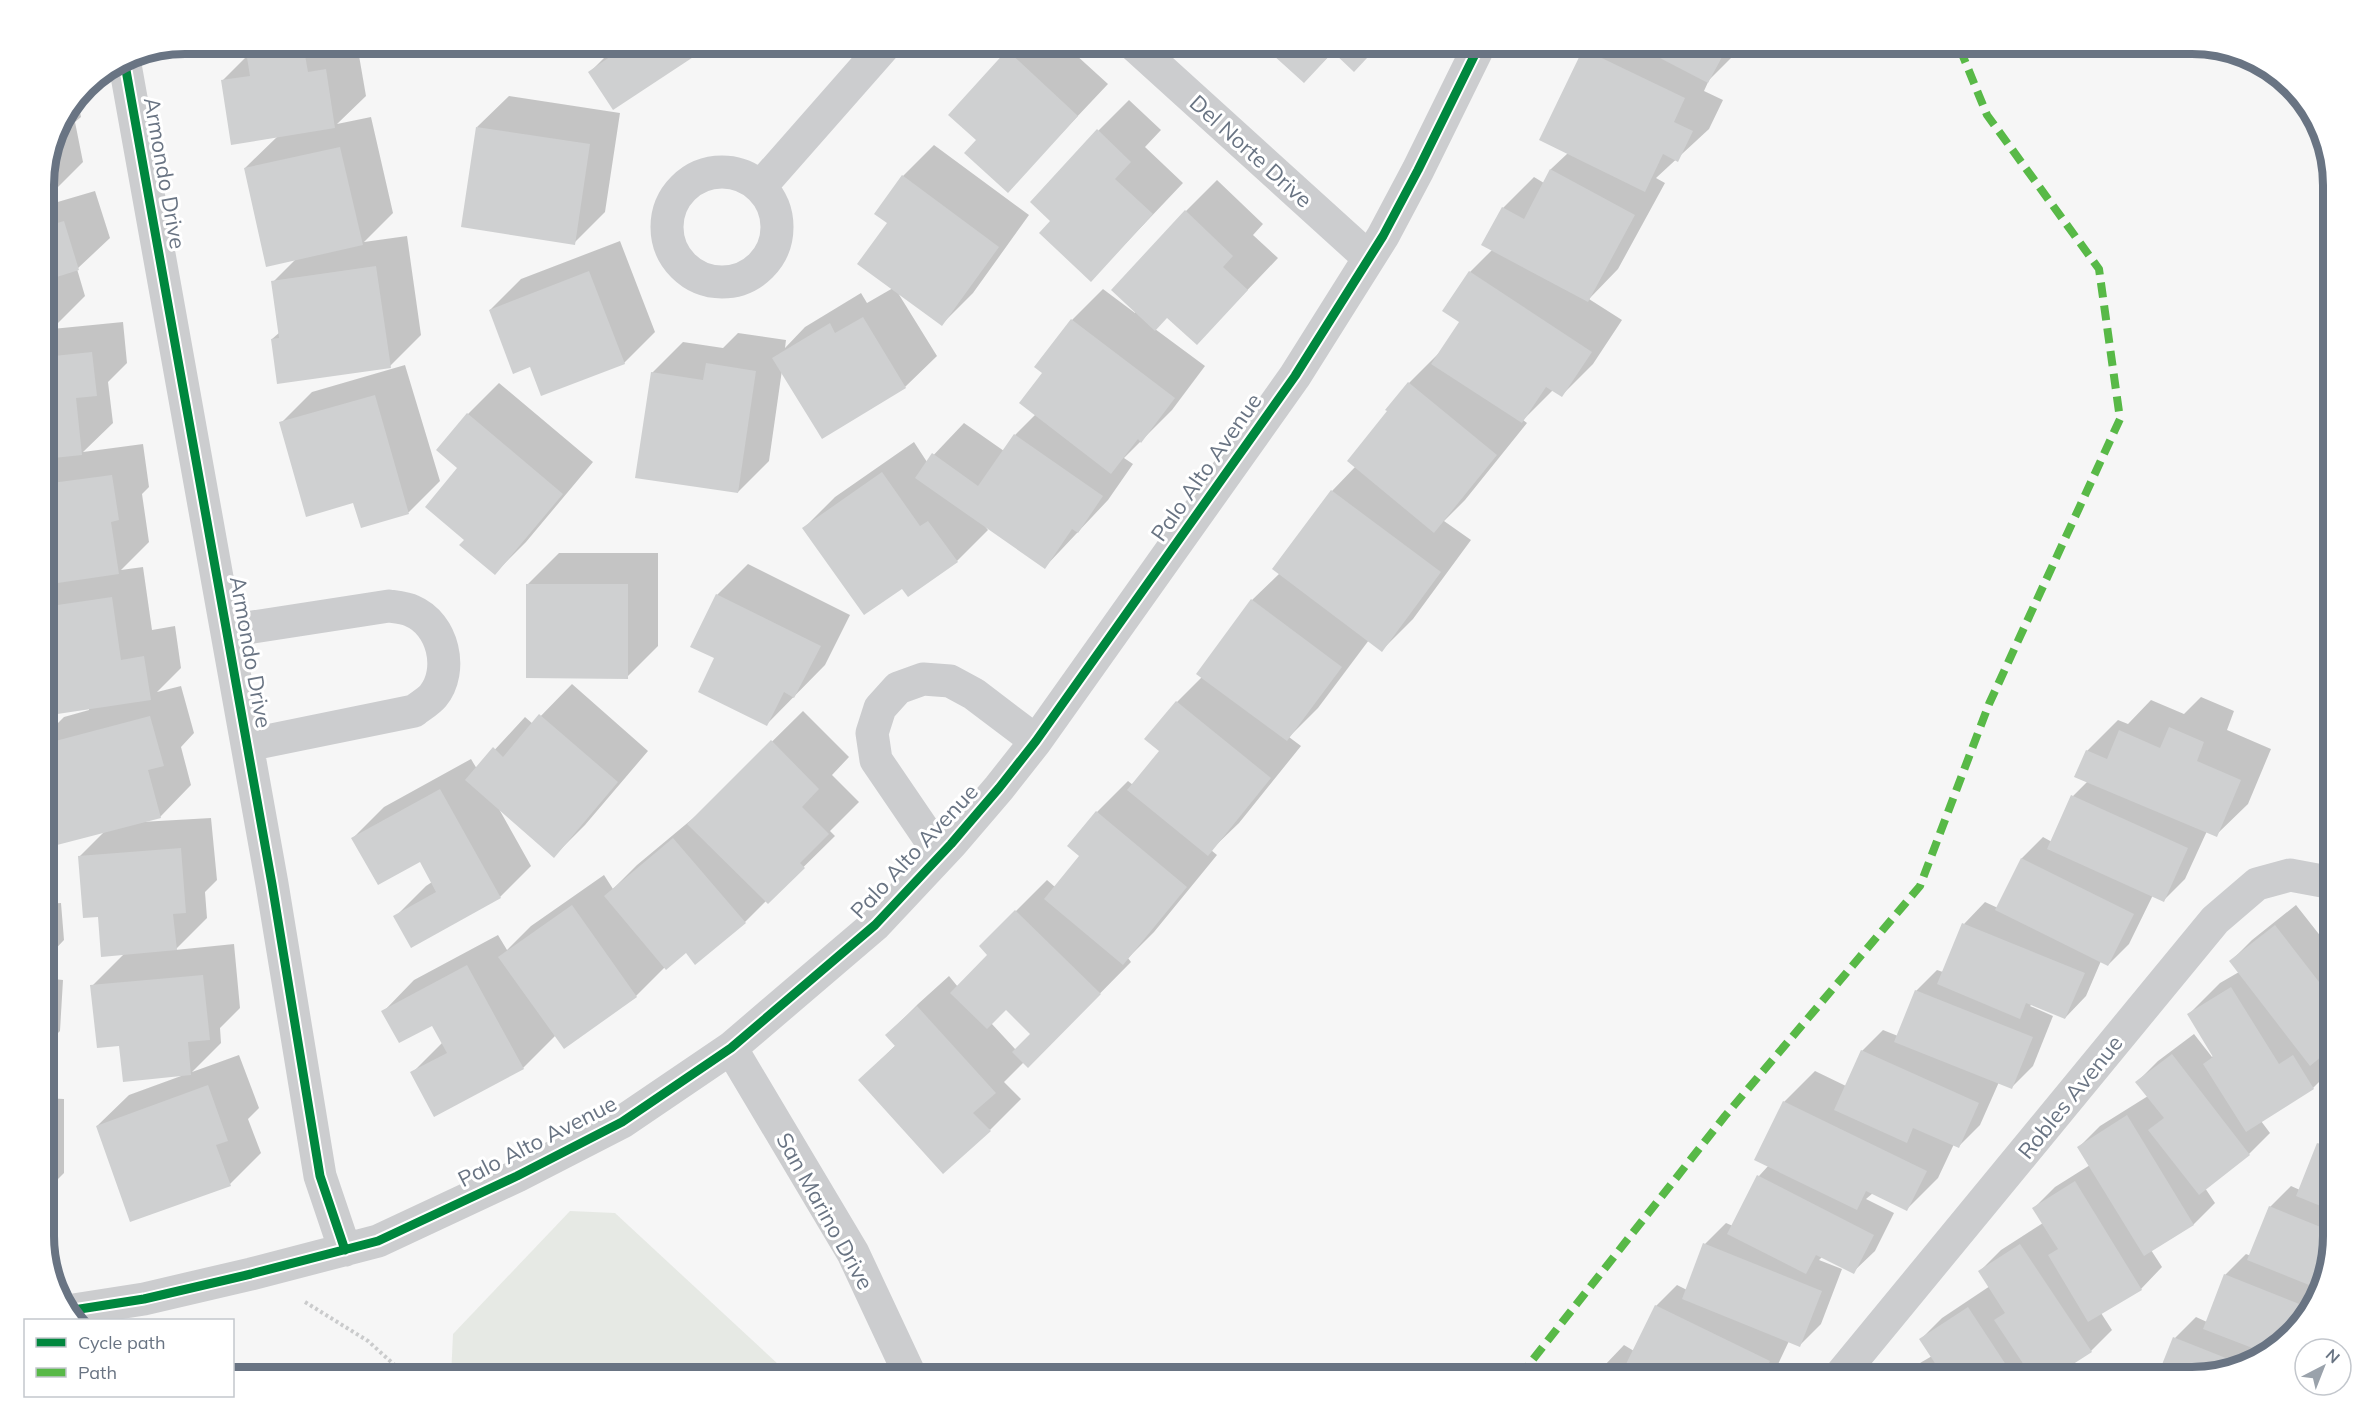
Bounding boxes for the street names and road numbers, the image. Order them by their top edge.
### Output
street label: Del Norte Drive [1184,89,1318,213]
street label: Armondo Drive [138,95,192,251]
street label: Palo Alto Avenue [1144,388,1268,546]
street label: Armondo Drive [224,574,278,730]
street label: Palo Alto Avenue [844,778,984,924]
street label: Robles Avenue [2012,1029,2128,1165]
street label: Palo Alto Avenue [453,1089,621,1193]
street label: San Marino Drive [770,1128,880,1294]

